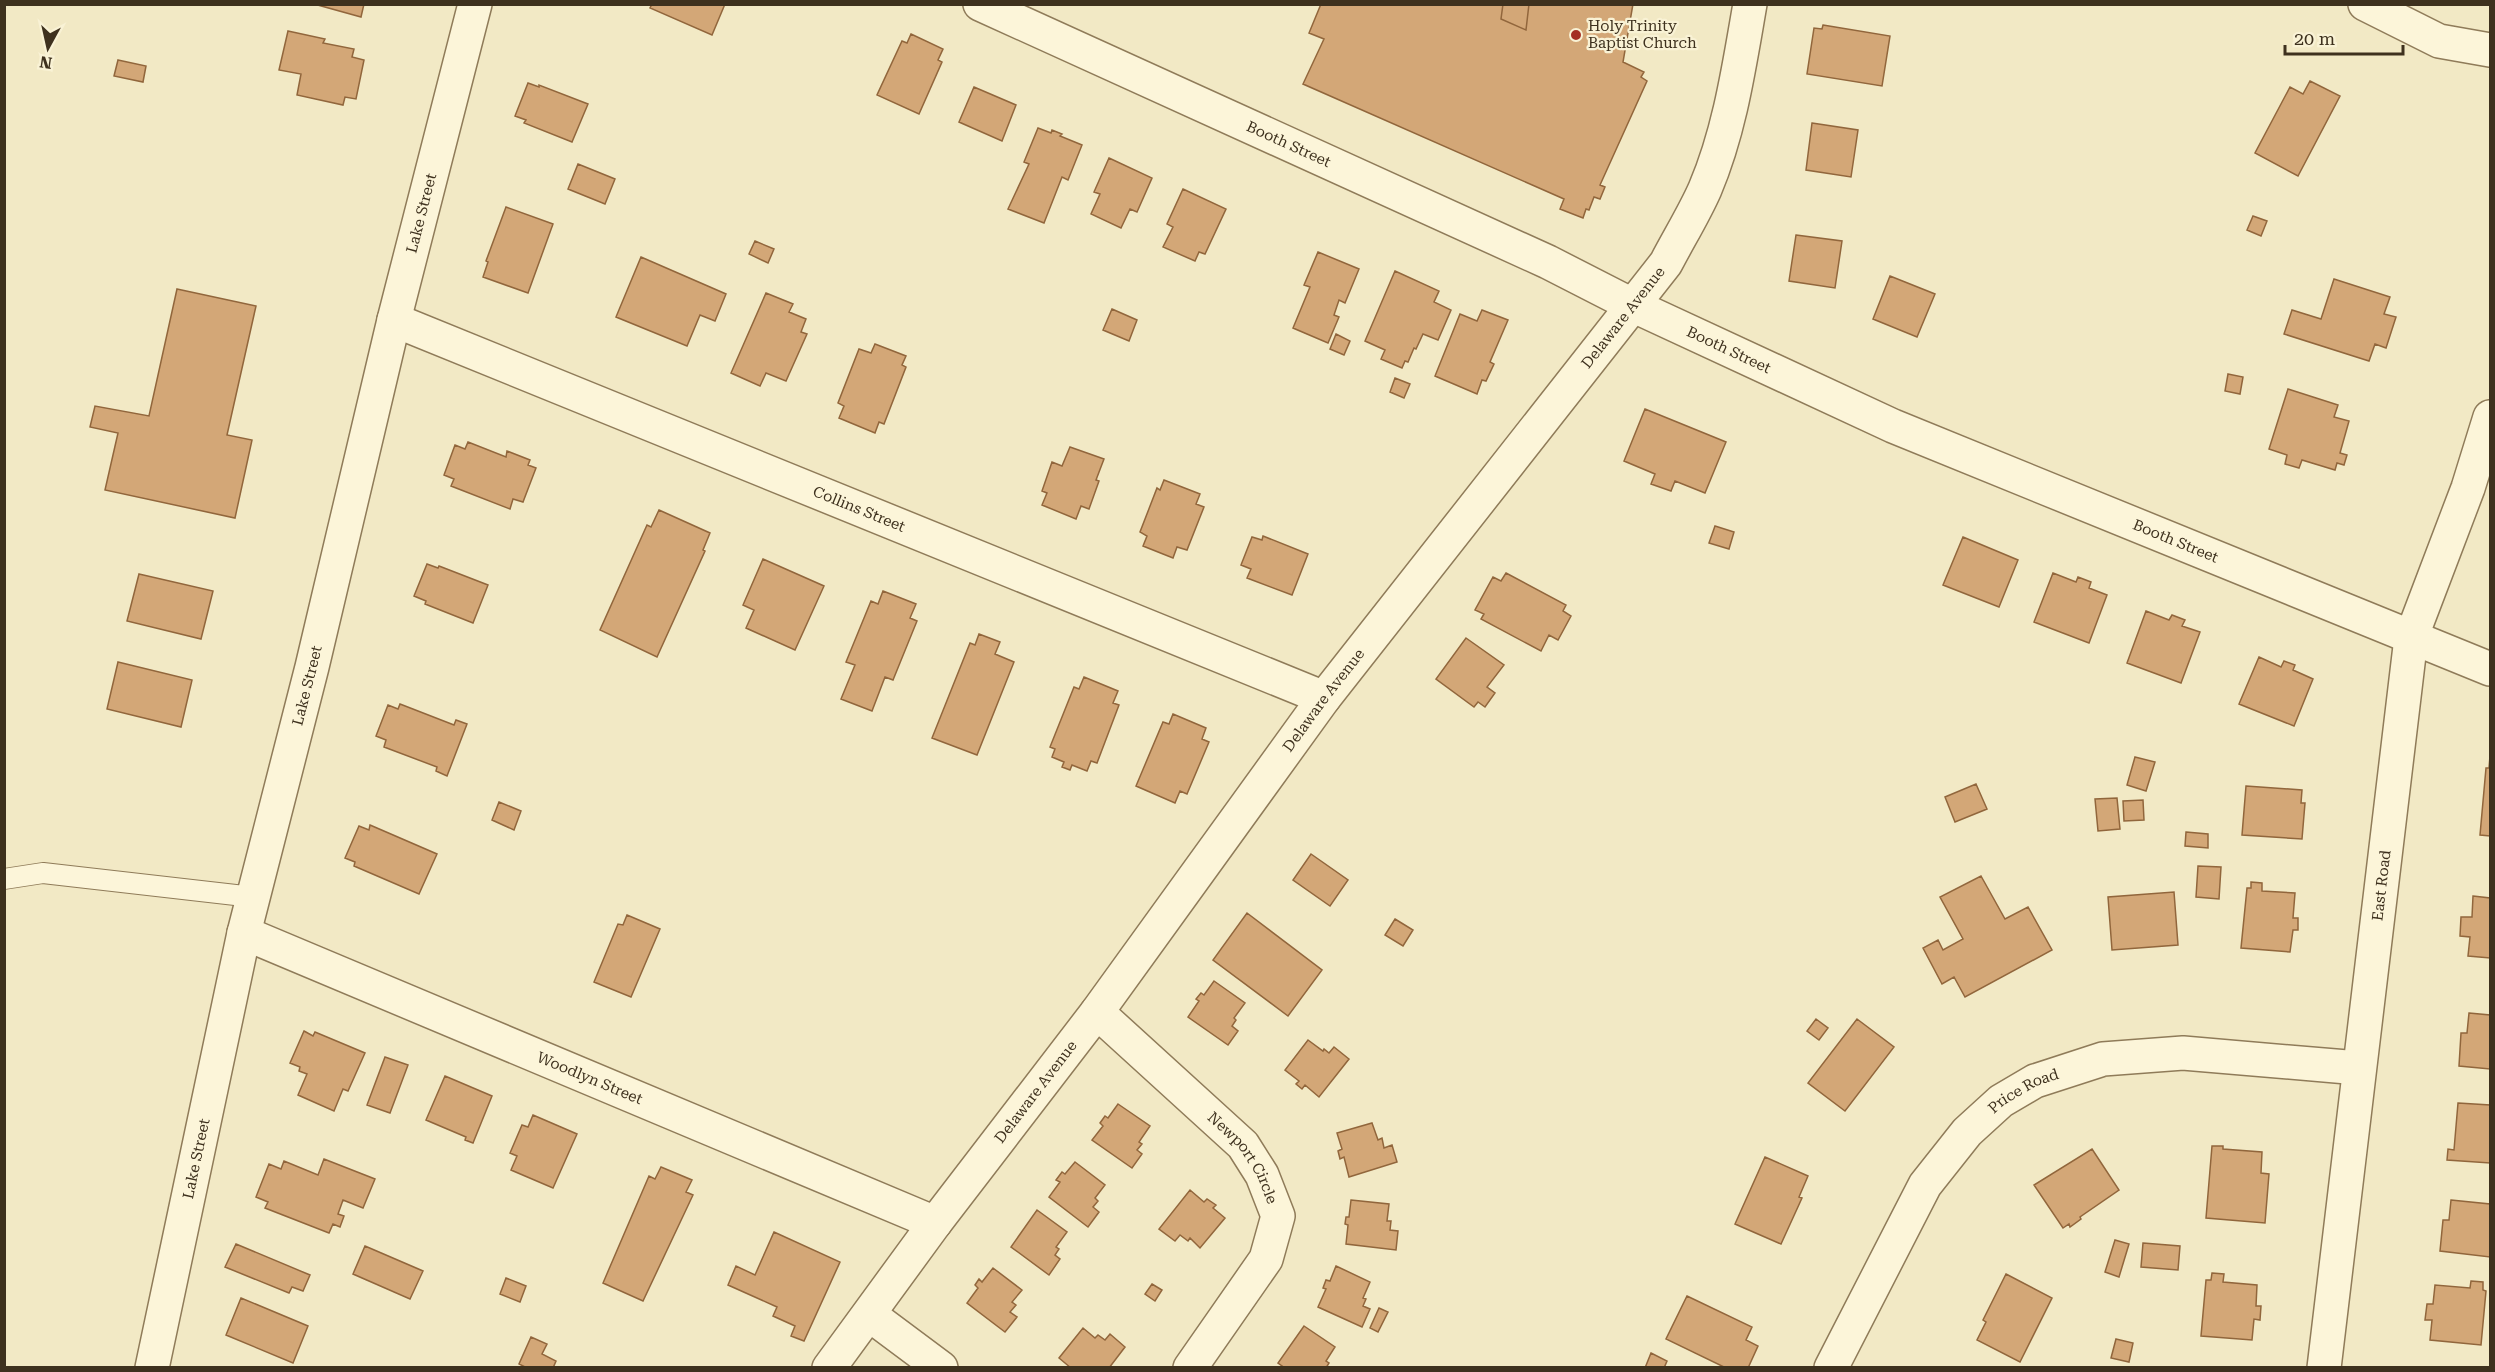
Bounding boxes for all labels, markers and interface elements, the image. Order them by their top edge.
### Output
place label: Holy Trinity Baptist Church [1588,17,1697,52]
north arrow [18,18,78,78]
scale bar [2285,18,2404,56]
marker: Holy Trinity Baptist Church [1569,28,1583,42]
text: 20 m [2294,28,2335,49]
text: N [39,52,53,73]
street label: Booth Street [1244,117,1334,171]
street label: Lake Street [403,171,440,255]
street label: Delaware Avenue [1578,263,1669,372]
street label: Booth Street [1684,323,1774,377]
street label: Collins Street [810,482,908,536]
street label: Booth Street [2130,516,2221,567]
street label: Lake Street [288,643,326,727]
street label: Delaware Avenue [1279,645,1368,755]
street label: East Road [2368,849,2395,922]
street label: Delaware Avenue [991,1037,1081,1147]
street label: Woodlyn Street [534,1048,646,1108]
street label: Price Road [1984,1065,2061,1117]
street label: Newport Circle [1204,1108,1281,1206]
street label: Lake Street [179,1116,214,1200]

